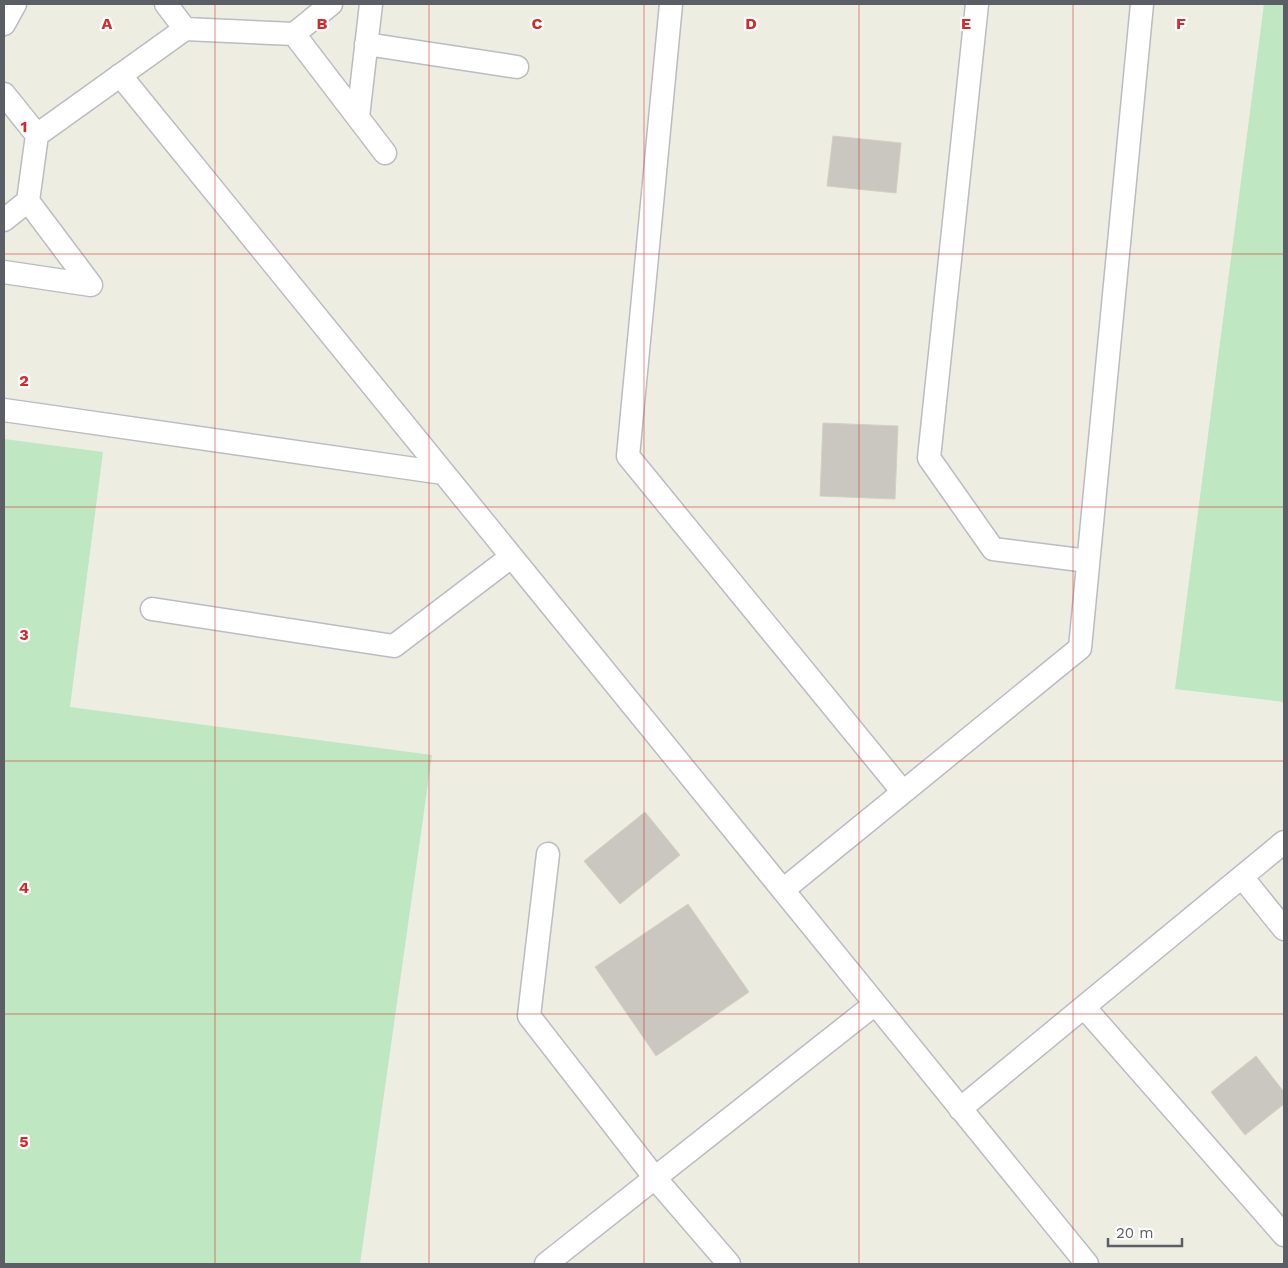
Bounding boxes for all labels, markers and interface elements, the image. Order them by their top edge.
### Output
text: A [102,14,113,33]
text: B [317,14,328,33]
text: C [532,14,543,33]
text: D [745,14,757,33]
text: E [961,14,971,33]
text: F [1176,14,1186,33]
text: 1 [21,117,27,136]
text: 2 [19,371,29,390]
text: 3 [19,625,29,644]
text: 4 [19,878,29,897]
text: 5 [19,1132,29,1151]
scale bar [1108,1216,1182,1248]
text: 20 m [1116,1224,1154,1242]

